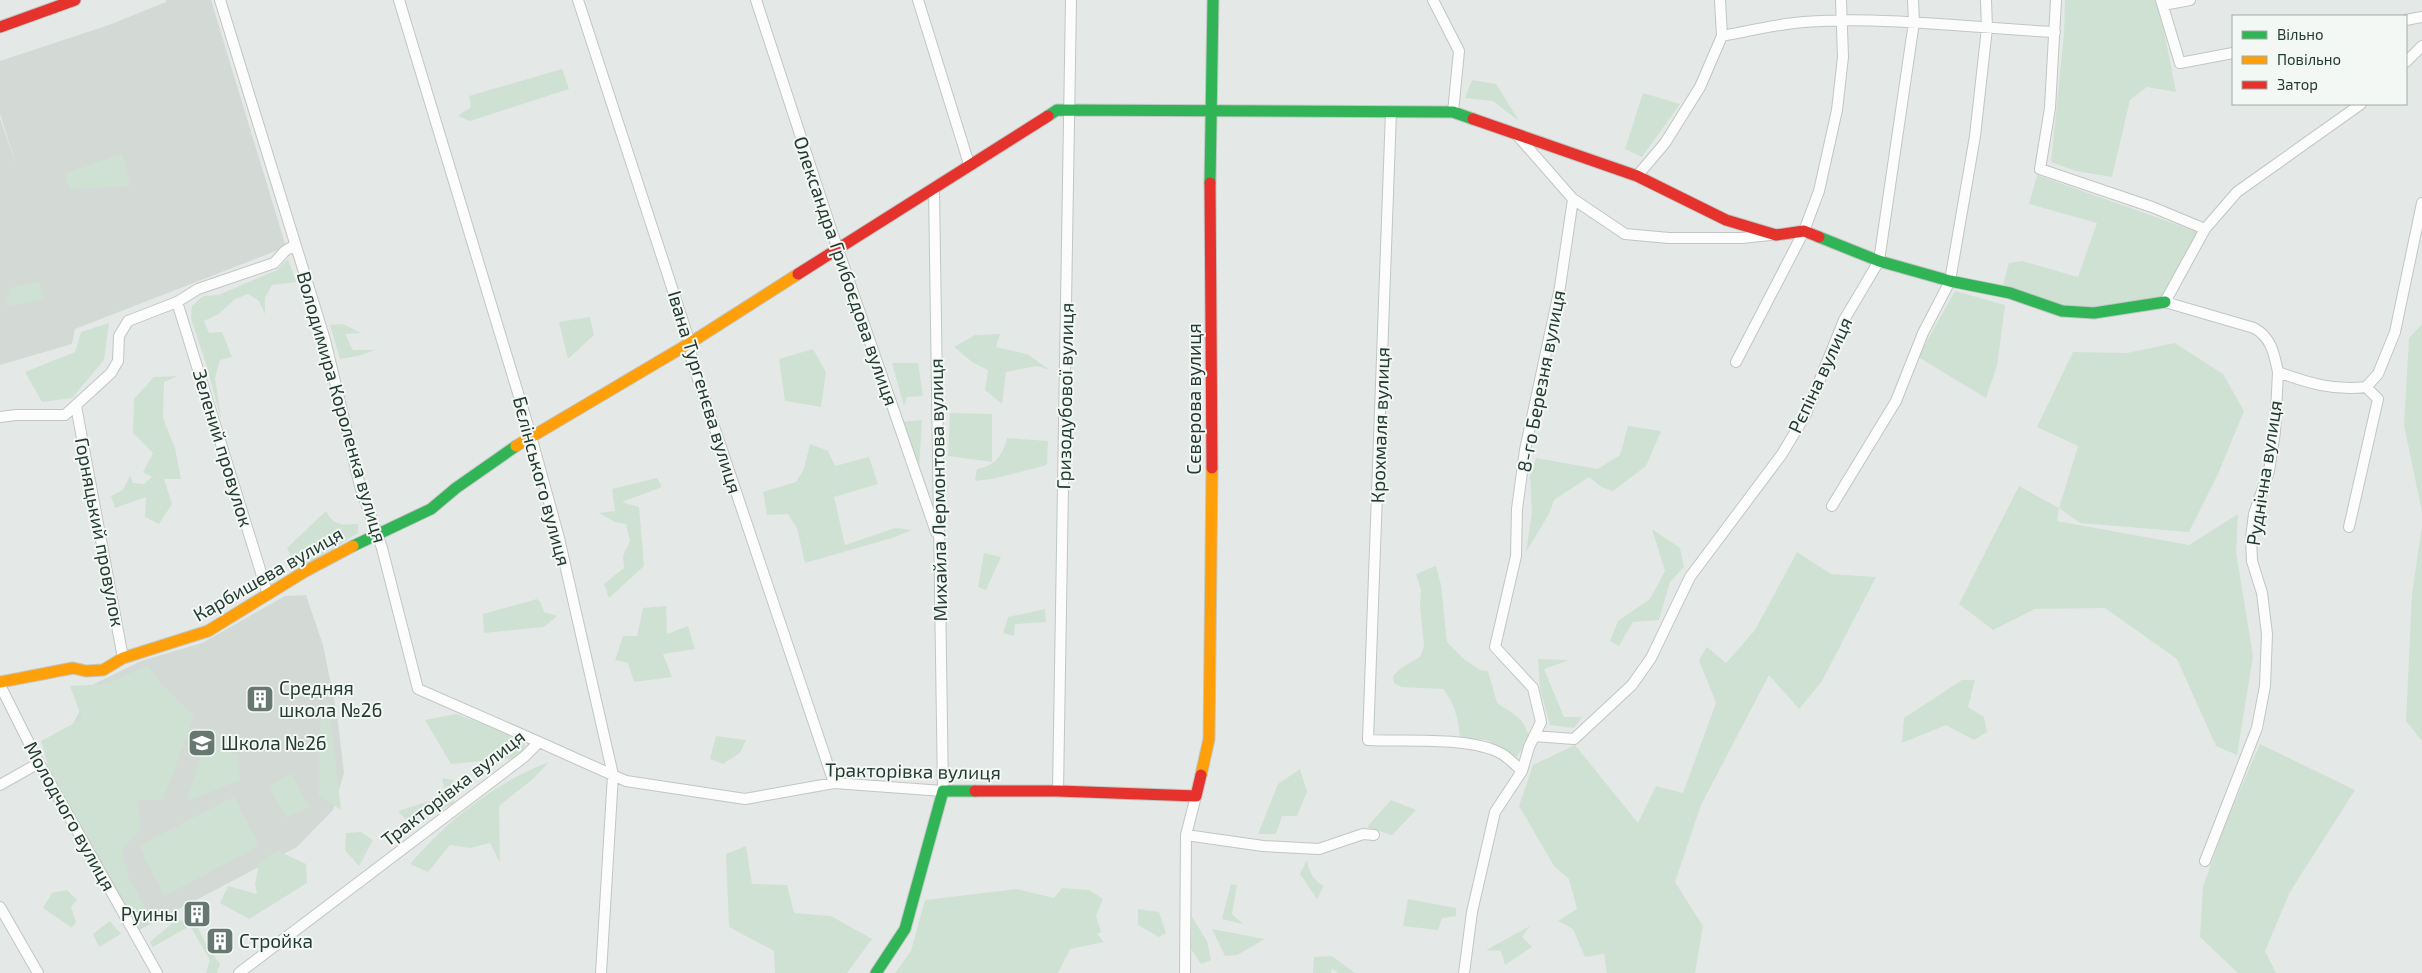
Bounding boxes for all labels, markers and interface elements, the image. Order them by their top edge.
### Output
legend [2232,15,2407,105]
text: Вільно [2277,25,2324,43]
text: Повільно [2277,50,2341,68]
text: Затор [2277,75,2318,93]
street label: Олександра Грибоєдова вулиця [789,133,903,409]
street label: Володимира Короленка вулиця [292,268,392,546]
street label: Івана Тургенєва вулиця [663,288,747,496]
street label: 8-го Березня вулиця [1512,288,1570,474]
street label: Гризодубової вулиця [1051,302,1079,490]
street label: Рєпіна вулиця [1783,313,1857,437]
street label: Сєверова вулиця [1182,323,1206,475]
street label: Крохмаля вулиця [1365,346,1395,504]
street label: Михайла Лермонтова вулиця [924,358,952,622]
street label: Зелений провулок [188,366,258,530]
street label: Бєлінського вулиця [508,394,576,568]
street label: Руднічна вулиця [2241,399,2287,547]
street label: Горняцький провулок [70,435,130,629]
street label: Карбишева вулиця [189,521,347,627]
place label: Средняя школа №26 [279,676,382,721]
building icon: Средняя школа №26 [245,684,275,714]
street label: Тракторівка вулиця [376,724,530,852]
school or university icon: Школа №26 [187,728,217,758]
place label: Школа №26 [221,731,327,754]
street label: Молодчого вулиця [19,737,121,895]
street label: Тракторівка вулиця [825,757,1001,785]
building icon: Руины [182,899,212,929]
place label: Руины [121,902,178,926]
building icon: Стройка [205,926,235,956]
place label: Стройка [239,929,313,952]

